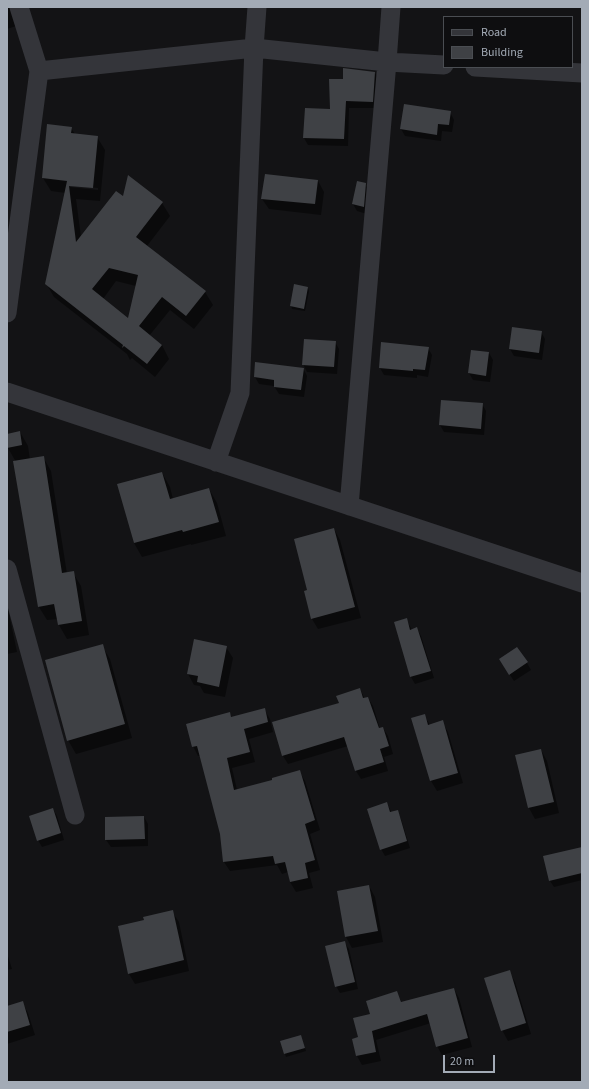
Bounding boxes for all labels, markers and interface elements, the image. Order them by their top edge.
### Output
legend [443,16,573,68]
text: Road [481,24,507,41]
text: Building [481,44,523,61]
scale bar [445,1047,497,1073]
text: 20 m [450,1053,474,1070]

